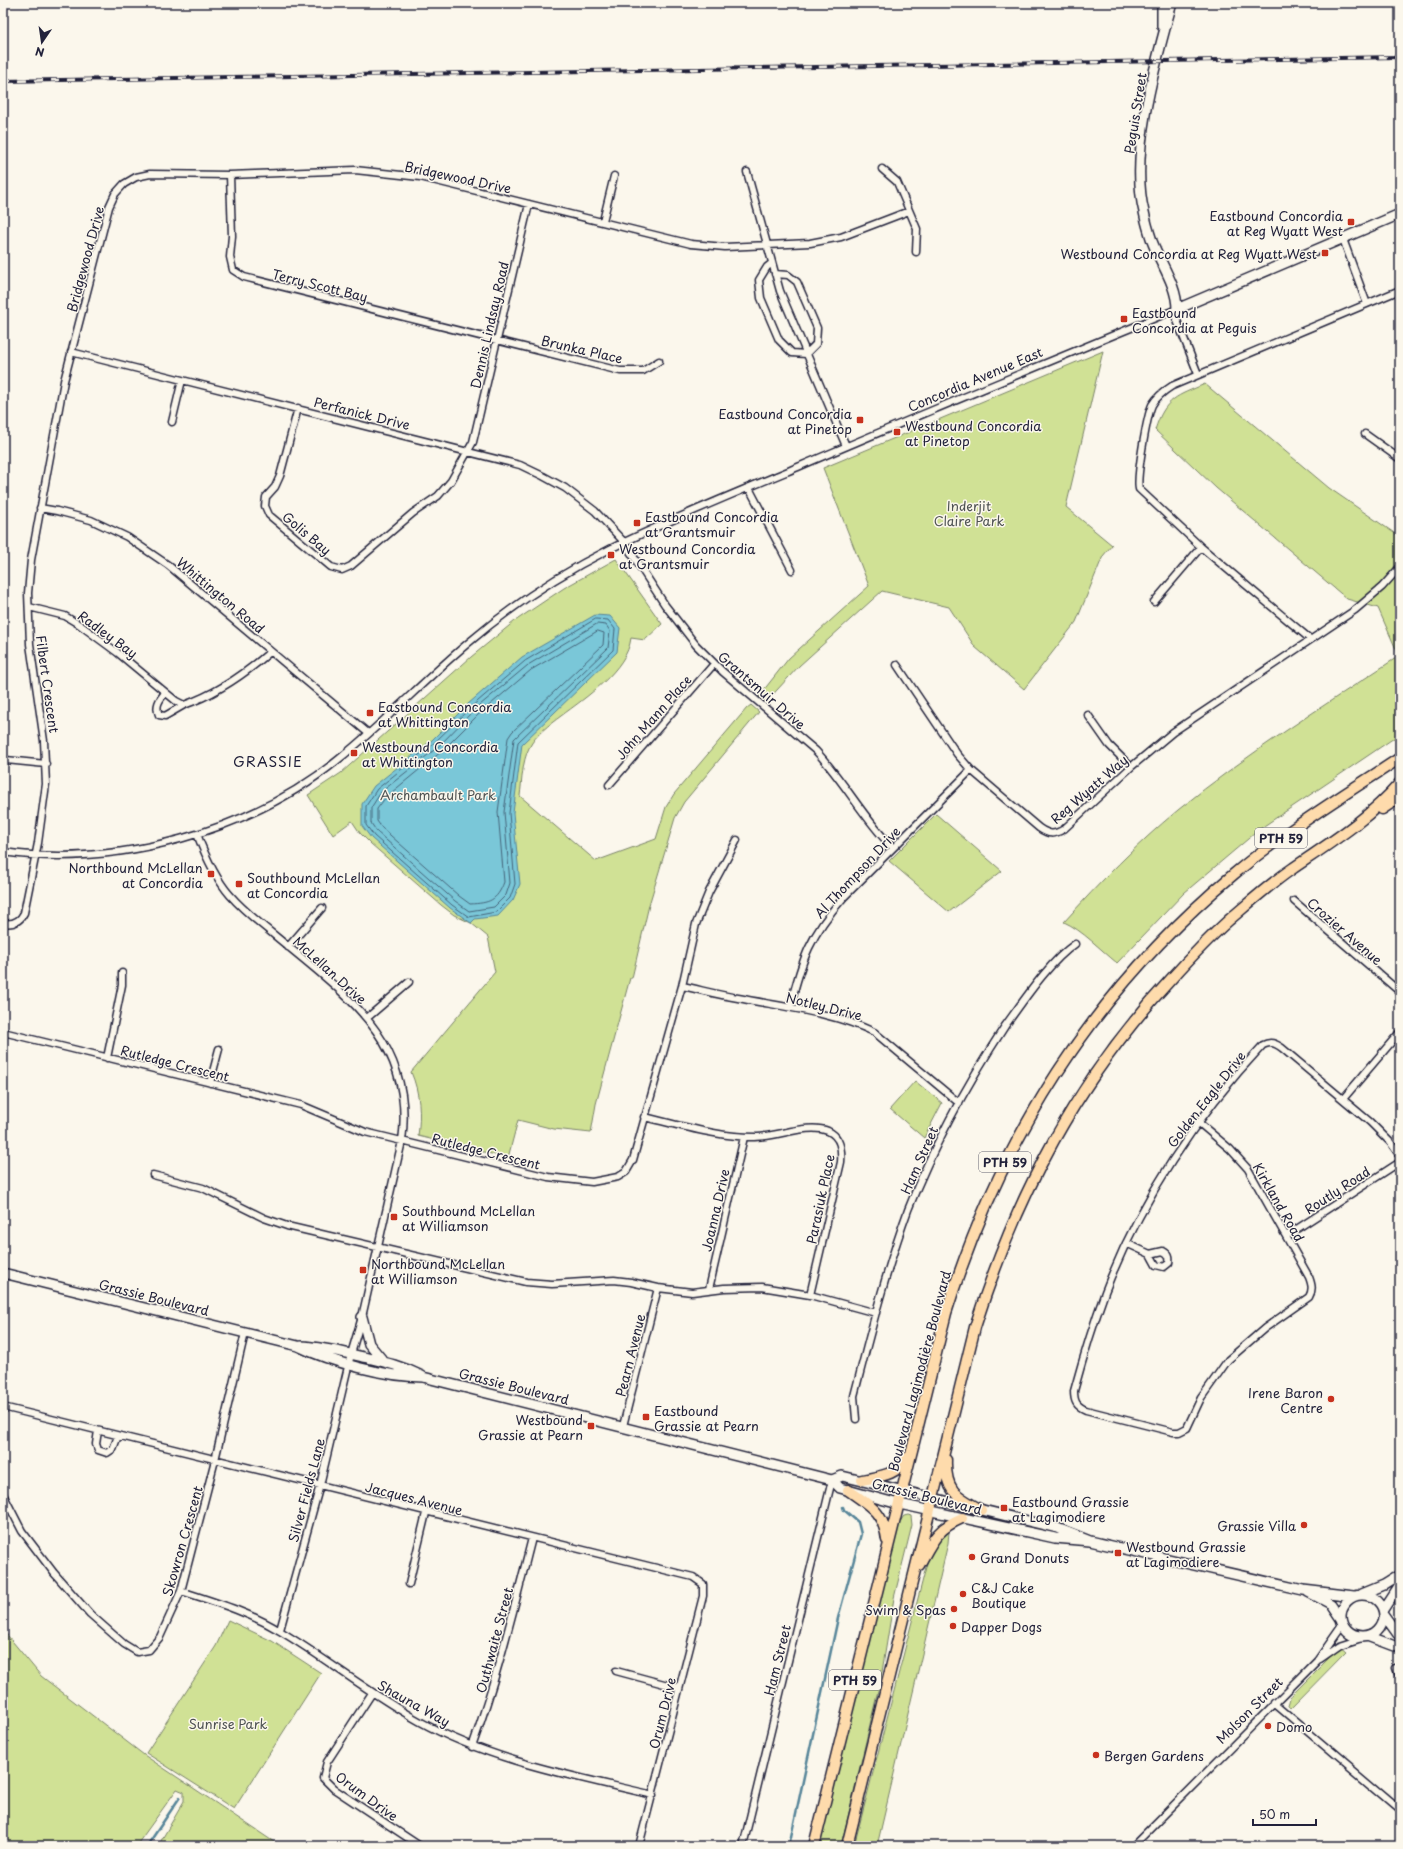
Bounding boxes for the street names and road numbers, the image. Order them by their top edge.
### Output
street label: Peguis Street [1119,71,1151,155]
street label: Bridgewood Drive [403,156,513,198]
street label: Bridgewood Drive [62,204,108,314]
street label: Dennis Lindsay Road [465,259,513,391]
street label: Terry Scott Bay [270,264,370,306]
street label: Brunka Place [539,330,625,368]
street label: Concordia Avenue East [905,342,1045,416]
street label: Perfanick Drive [312,392,412,434]
street label: Golis Bay [278,507,336,559]
street label: Whittington Road [173,553,269,637]
street label: Radley Bay [74,606,142,662]
street label: Filbert Crescent [32,634,64,734]
street label: Grantsmuir Drive [714,647,810,733]
street label: John Mann Place [611,670,695,764]
street label: Reg Wyatt Way [1046,750,1132,828]
street label: Al Thompson Drive [810,822,905,922]
road number: PTH 59 [1255,828,1307,848]
street label: Crozier Avenue [1303,893,1387,969]
street label: McLellan Drive [289,932,371,1008]
street label: Notley Drive [784,987,864,1025]
street label: Rutledge Crescent [119,1040,231,1086]
street label: Golden Eagle Drive [1162,1047,1250,1151]
street label: Ham Street [896,1123,942,1197]
street label: Rutledge Crescent [430,1128,542,1174]
street label: Parasiuk Place [801,1152,839,1246]
road number: PTH 59 [979,1152,1031,1172]
street label: Kirkland Road [1249,1159,1309,1245]
street label: Routly Road [1300,1162,1374,1218]
street label: Joanna Drive [696,1167,734,1253]
street label: Boulevard Lagimodière Boulevard [883,1268,955,1474]
street label: Grassie Boulevard [97,1274,211,1320]
street label: Pearn Avenue [611,1312,649,1398]
street label: Grassie Boulevard [457,1363,571,1409]
street label: Silver Fields Lane [283,1436,329,1544]
street label: Grassie Boulevard [870,1473,984,1519]
street label: Jacques Avenue [363,1477,465,1519]
street label: Skowron Crescent [157,1484,207,1598]
street label: Outhwaite Street [471,1585,517,1695]
street label: Ham Street [759,1623,795,1697]
road number: PTH 59 [829,1670,881,1690]
street label: Molson Street [1211,1672,1287,1748]
street label: Shauna Way [374,1675,454,1731]
street label: Orum Drive [644,1675,680,1751]
street label: Orum Drive [332,1767,402,1825]

